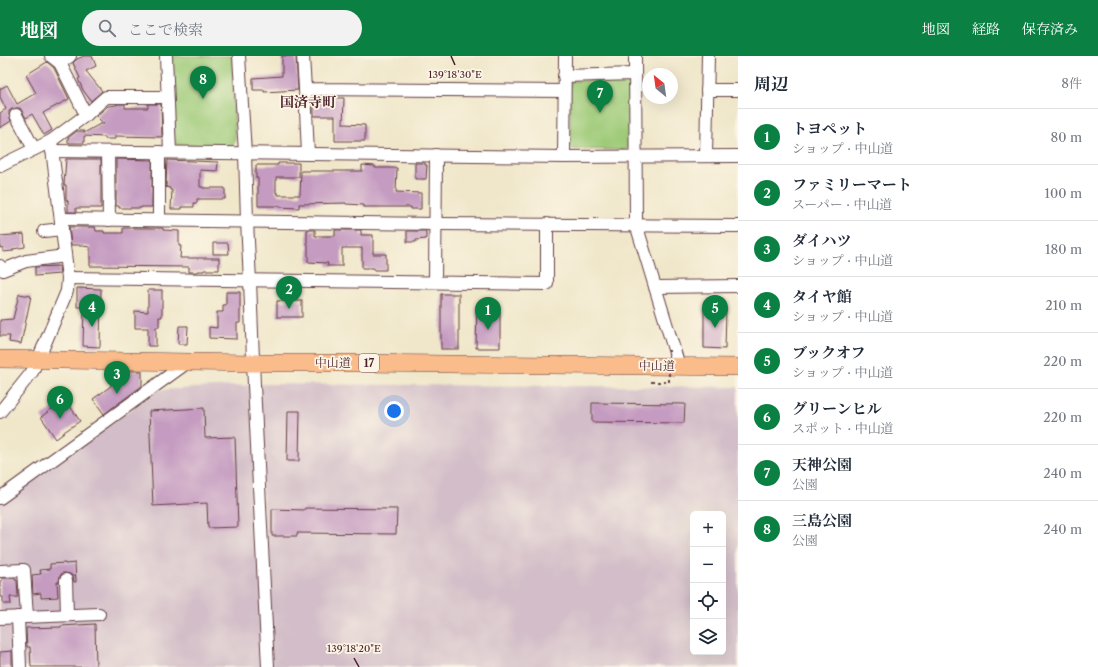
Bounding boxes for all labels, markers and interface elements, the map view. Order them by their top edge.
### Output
search box [82,10,362,46]
icon: search [96,17,118,39]
text: 地図 [20,19,58,42]
text: ここで検索 [128,20,203,39]
text: 地図 [922,20,950,38]
text: 経路 [972,20,1000,38]
text: 保存済み [1022,20,1078,38]
pin: 8 [190,66,216,99]
text: 139°18'30"E [428,68,482,81]
north arrow [642,68,678,104]
text: 周辺 [754,74,788,94]
text: 8件 [1061,75,1082,91]
pin: 7 [587,80,613,113]
district label: 国済寺町 [280,93,337,111]
text: トヨペット [792,119,867,138]
text: 1 [764,129,770,145]
text: 80 m [1050,129,1082,145]
text: ショップ · 中山道 [792,140,893,156]
text: ファミリーマート [792,175,912,194]
text: 2 [763,185,771,201]
text: 100 m [1044,185,1082,201]
text: スーパー · 中山道 [792,196,892,212]
text: ダイハツ [792,231,851,250]
text: 3 [763,241,771,257]
text: 180 m [1045,241,1082,257]
text: ショップ · 中山道 [792,252,893,268]
pin: 2 [276,276,302,309]
text: タイヤ館 [792,287,852,306]
pin: 4 [79,294,105,327]
pin: 5 [702,295,728,328]
pin: 1 [475,297,501,330]
text: 4 [763,297,771,313]
text: 210 m [1045,297,1082,313]
text: ショップ · 中山道 [792,308,893,324]
text: ブックオフ [792,343,866,362]
text: 5 [763,353,771,369]
text: 220 m [1043,353,1082,369]
road number: 17 [359,354,379,372]
street label: 中山道 [315,355,351,370]
street label: 中山道 [639,358,675,373]
pin: 3 [104,361,130,394]
text: ショップ · 中山道 [792,364,893,380]
pin: 6 [47,386,73,419]
text: グリーンヒル [792,399,882,418]
your location [384,401,404,421]
text: 6 [763,409,771,425]
text: 220 m [1043,409,1082,425]
text: スポット · 中山道 [792,420,894,436]
text: 天神公園 [792,455,852,474]
text: 7 [764,465,770,481]
text: 240 m [1043,465,1082,481]
text: 公園 [792,476,818,492]
map controls [690,511,726,655]
button: + [690,511,726,547]
text: 三島公園 [792,511,852,530]
text: 8 [763,521,771,537]
text: 240 m [1043,521,1082,537]
text: 公園 [792,532,818,548]
button: − [690,547,726,583]
button: locate [690,583,726,619]
button: layers [690,619,726,655]
text: 139°18'20"E [327,642,381,655]

